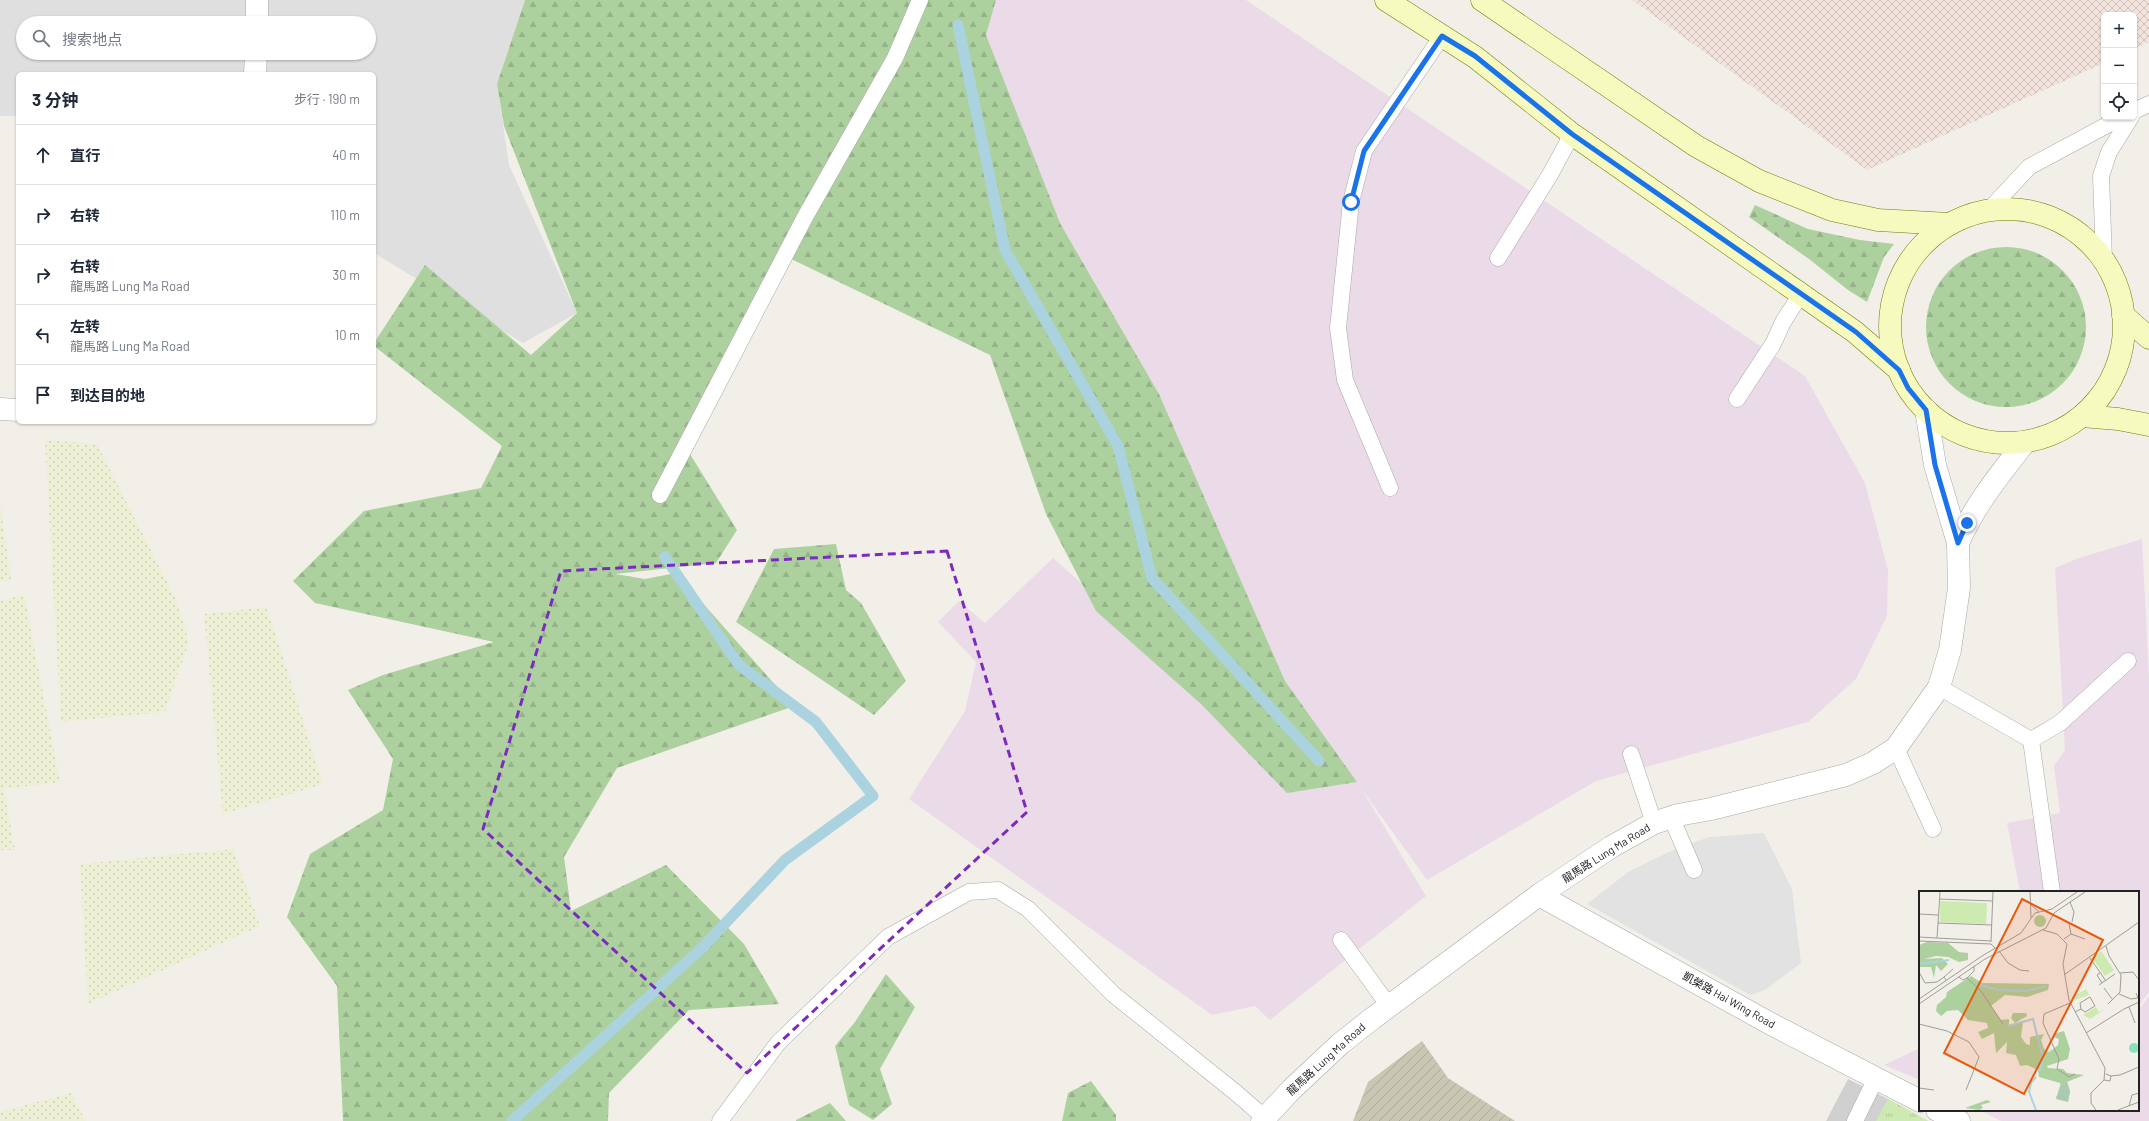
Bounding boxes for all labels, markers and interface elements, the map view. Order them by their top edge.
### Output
map controls [2101,12,2137,120]
button: + [2101,12,2137,48]
search box [16,16,376,60]
icon: search [30,27,52,49]
text: 搜索地点 [62,30,122,48]
button: − [2101,48,2137,84]
button: locate [2101,84,2137,120]
text: 3 分钟 [32,89,79,109]
text: 步行 · 190 m [294,91,360,107]
icon: ahead [32,144,54,166]
text: 直行 [70,146,100,164]
text: 40 m [332,147,360,163]
route start [1342,193,1360,211]
icon: right [32,204,54,226]
text: 右转 [70,206,100,224]
text: 110 m [330,207,360,223]
text: 右转 [70,257,100,275]
icon: right [32,264,54,286]
text: 30 m [333,267,360,283]
text: 龍馬路 Lung Ma Road [70,278,190,294]
text: 左转 [70,317,100,335]
icon: left [32,324,54,346]
text: 10 m [335,327,360,343]
text: 龍馬路 Lung Ma Road [70,338,190,354]
icon: arrive [32,384,54,406]
text: 到达目的地 [70,386,145,404]
route end [1958,514,1976,532]
street label: 龍馬路 Lung Ma Road [1559,820,1652,885]
inset map [1919,891,2139,1111]
street label: 凱榮路 Hai Wing Road [1681,969,1778,1030]
street label: 龍馬路 Lung Ma Road [1284,1020,1368,1097]

